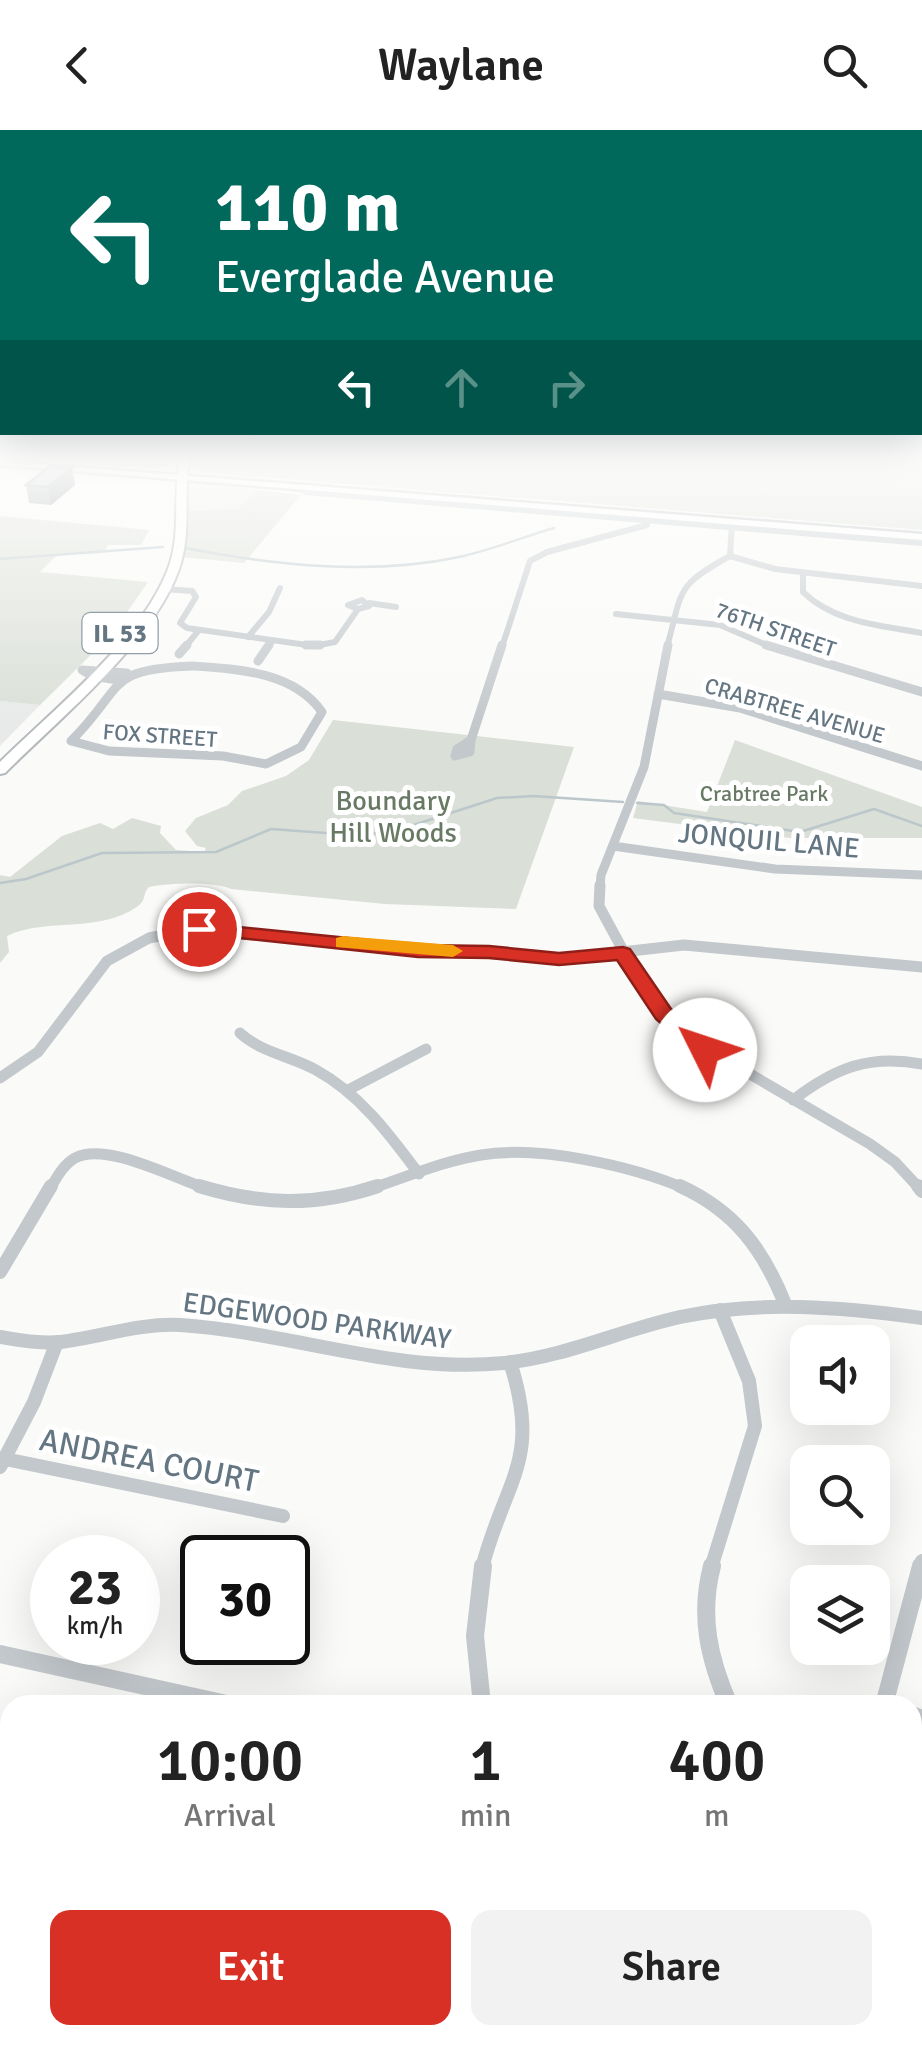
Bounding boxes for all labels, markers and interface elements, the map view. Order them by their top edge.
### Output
icon: back [50,38,105,93]
text: Waylane [378,38,544,93]
icon: search [817,38,872,93]
text: 110 m [215,164,400,250]
icon: left [50,170,180,300]
text: Everglade Avenue [215,250,555,305]
icon: left [329,360,384,415]
icon: ahead [434,360,489,415]
icon: right [539,360,594,415]
street label: 76TH STREET [712,596,840,663]
road number: IL 53 [82,613,158,653]
street label: CRABTREE AVENUE [702,672,888,749]
street label: FOX STREET [102,718,218,753]
park label: Crabtree Park [700,780,828,807]
park label: Boundary Hill Woods [329,784,457,850]
street label: JONQUIL LANE [677,816,861,866]
pin [157,887,242,972]
icon: arrive [172,902,227,957]
position arrow [653,998,757,1102]
street label: EDGEWOOD PARKWAY [181,1285,453,1357]
map controls [790,1325,890,1665]
button: sound [790,1325,890,1425]
street label: ANDREA COURT [36,1420,262,1501]
button: search [790,1445,890,1545]
speed limit sign: 30 [180,1535,310,1665]
text: 23 [68,1557,122,1619]
button: layers [790,1565,890,1665]
text: km/h [67,1610,123,1641]
text: 10:00 [157,1724,303,1798]
text: 1 [469,1724,502,1798]
text: 400 [668,1724,765,1798]
text: Arrival [184,1796,276,1835]
text: min [460,1796,511,1835]
text: m [704,1796,730,1835]
button: Exit [50,1910,451,2025]
button: Share [471,1910,872,2025]

